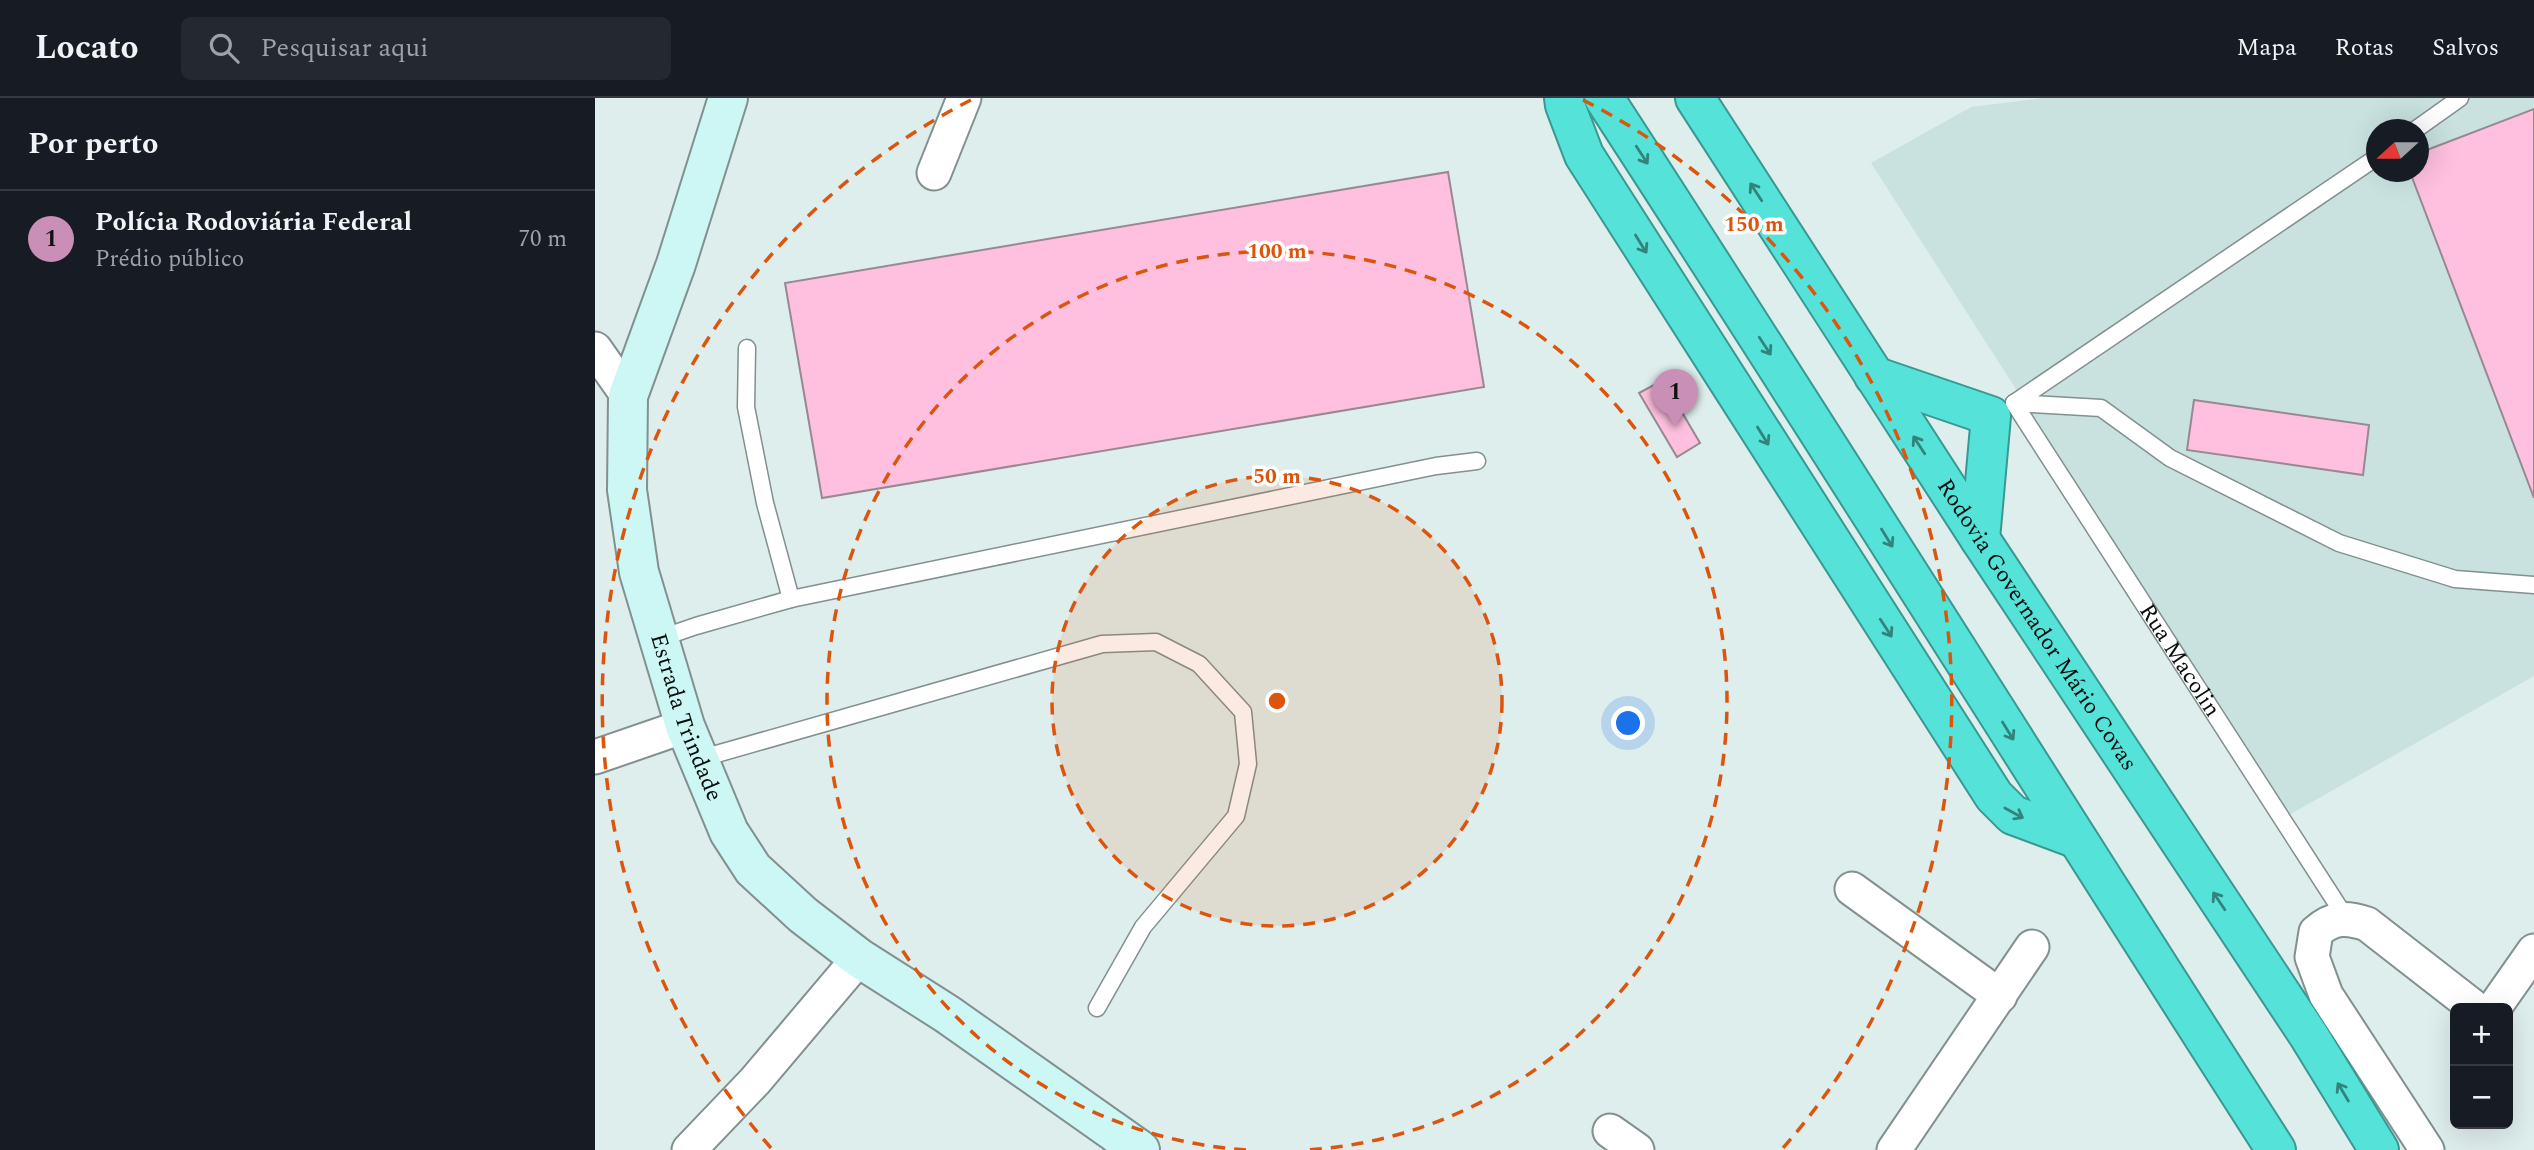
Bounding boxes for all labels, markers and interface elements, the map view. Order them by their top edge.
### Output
search box [181,17,671,80]
text: Locato [35,23,139,73]
text: Pesquisar aqui [261,28,428,68]
icon: search [205,29,243,67]
text: Mapa [2237,30,2297,66]
text: Rotas [2335,30,2394,66]
text: Salvos [2432,30,2499,66]
north arrow [2366,119,2429,182]
text: Por perto [28,121,158,167]
one-way arrow [1635,145,1649,165]
one-way arrow [1748,183,1763,202]
text: Polícia Rodoviária Federal [95,202,412,242]
text: 150 m [1724,209,1784,241]
text: 1 [45,222,57,257]
text: 70 m [518,222,567,257]
one-way arrow [1634,234,1649,253]
text: 100 m [1247,236,1307,268]
text: Prédio público [95,242,244,277]
one-way arrow [1758,336,1773,355]
pin: 1 [1652,369,1698,427]
one-way arrow [1756,426,1771,445]
one-way arrow [1911,436,1926,455]
text: 50 m [1253,461,1301,493]
street label: Rodovia Governador Mário Covas [1928,472,2146,778]
one-way arrow [1881,528,1895,548]
street label: Rua Macolin [2130,596,2230,724]
one-way arrow [1879,617,1893,637]
street label: Estrada Trindade [641,629,732,807]
centre of rings [1265,689,1289,713]
your location [1611,706,1645,740]
one-way arrow [2000,721,2015,740]
one-way arrow [2004,806,2024,820]
one-way arrow [2212,892,2227,911]
map controls [2450,1003,2513,1129]
button: + [2450,1003,2513,1066]
button: − [2450,1066,2513,1129]
one-way arrow [2336,1082,2350,1102]

